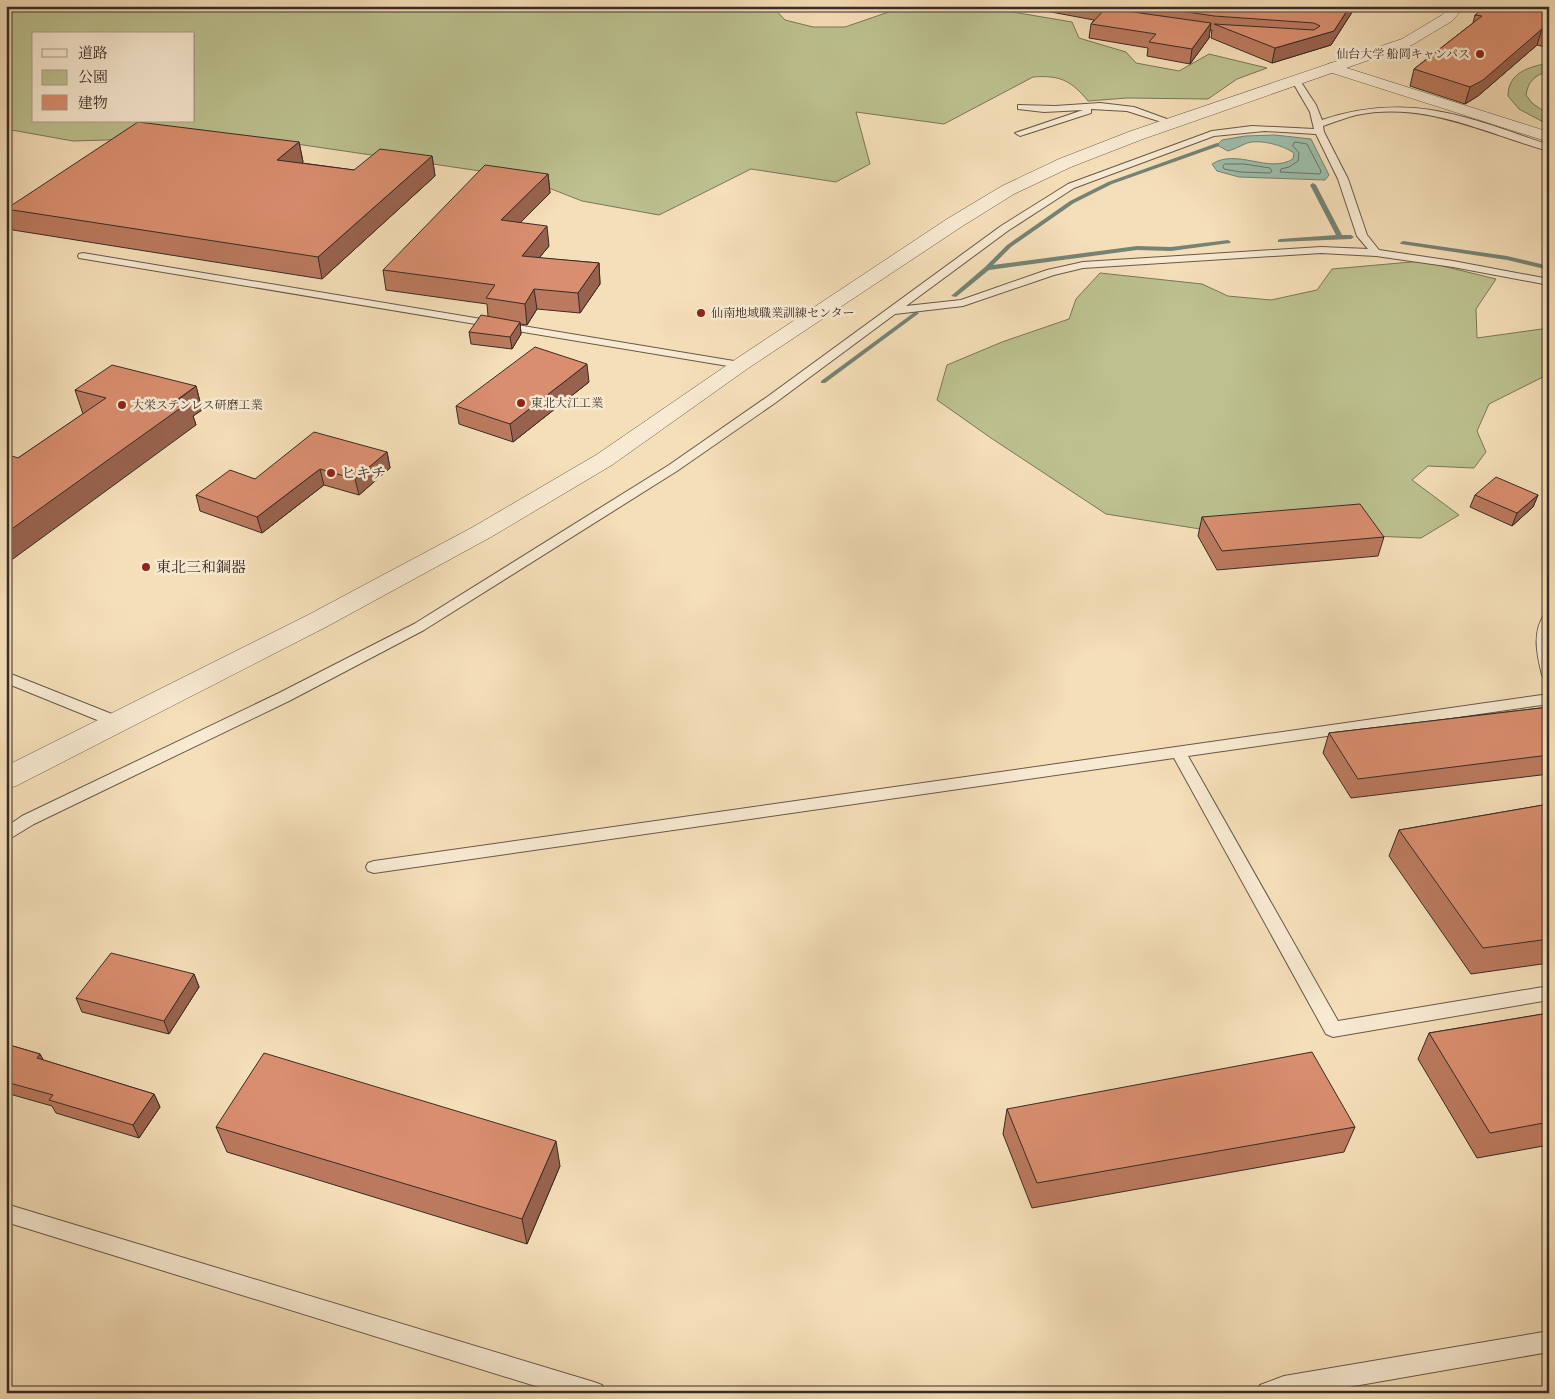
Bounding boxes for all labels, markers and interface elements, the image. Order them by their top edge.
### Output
legend [32,32,195,122]
text: 道路 [78,44,108,63]
place label: 仙台大学 船岡キャンパス [1336,47,1470,62]
marker: 仙台大学 船岡キャンパス [1474,48,1486,60]
text: 公園 [78,68,108,87]
text: 建物 [78,94,108,113]
place label: 仙南地域職業訓練センター [711,306,855,321]
marker: 仙南地域職業訓練センター [695,307,707,319]
place label: 東北大江工業 [531,396,603,411]
marker: 東北大江工業 [515,397,527,409]
place label: 大栄ステンレス研磨工業 [132,398,263,413]
marker: 大栄ステンレス研磨工業 [116,399,128,411]
place label: ヒキチ [341,464,386,483]
marker: ヒキチ [325,467,337,479]
place label: 東北三和鋼器 [156,558,246,577]
marker: 東北三和鋼器 [140,561,152,573]

